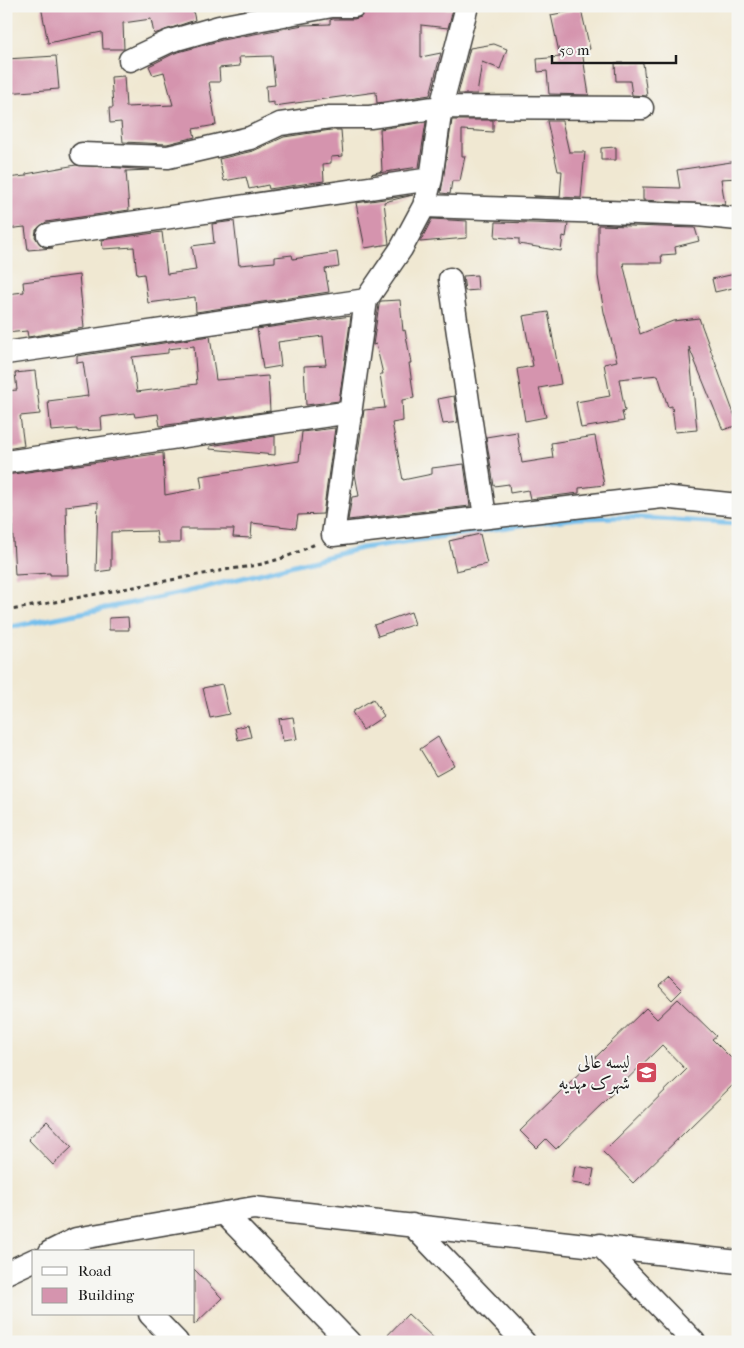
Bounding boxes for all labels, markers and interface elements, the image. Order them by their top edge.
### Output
scale bar [552,32,675,64]
text: 50 m [559,41,590,59]
place label: لیسه عالی شهرک مهدیه [558,1052,630,1095]
school or university icon: لیسه عالی شهرک مهدیه [634,1060,658,1084]
legend [32,1250,195,1316]
text: Road [78,1262,112,1280]
text: Building [78,1286,135,1304]

